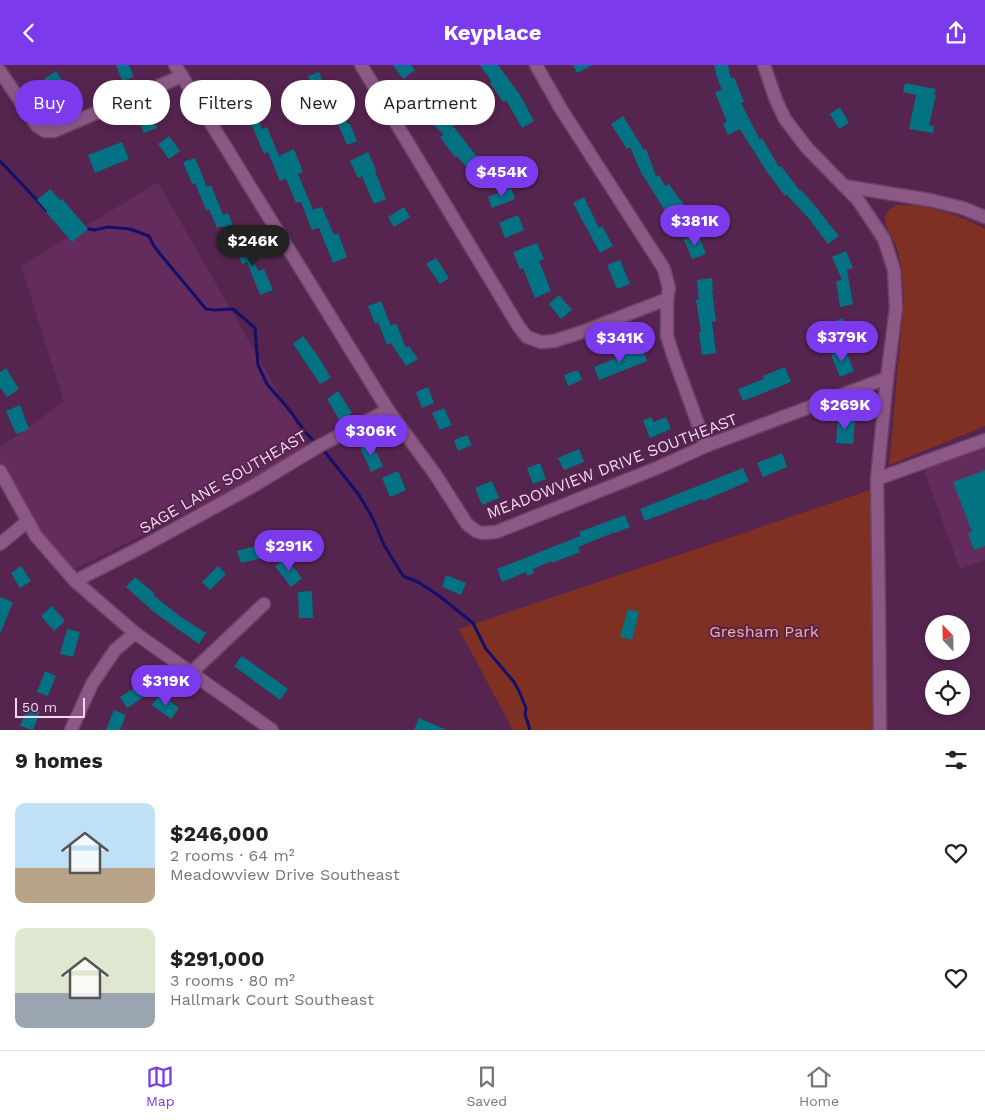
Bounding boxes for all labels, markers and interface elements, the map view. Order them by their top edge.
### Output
icon: back [15,19,43,47]
icon: share [942,19,970,47]
text: Keyplace [443,20,542,45]
chip: Buy [15,80,83,125]
chip: Rent [93,80,170,125]
chip: Filters [180,80,271,125]
chip: New [281,80,355,125]
chip: Apartment [365,80,495,125]
pin: $454K [467,155,537,198]
text: $454K [476,162,528,181]
pin: $381K [660,205,730,247]
text: $381K [671,211,719,230]
pin: $246K [218,225,288,267]
text: $246K [228,231,278,250]
pin: $341K [585,321,655,364]
pin: $379K [807,321,877,363]
text: $379K [817,327,867,346]
text: $341K [596,328,644,347]
pin: $269K [810,389,880,431]
text: $269K [820,395,870,414]
street label: MEADOWVIEW DRIVE SOUTHEAST [484,409,740,523]
pin: $306K [336,415,406,457]
text: $306K [346,421,397,440]
street label: SAGE LANE SOUTHEAST [136,426,310,538]
pin: $291K [254,529,324,572]
text: $291K [265,536,313,555]
north arrow [925,615,970,660]
map controls [925,615,970,715]
park label: Gresham Park [709,622,819,641]
pin: $319K [131,665,201,707]
button: locate [925,670,970,715]
text: $319K [142,671,190,690]
scale bar [15,695,85,718]
text: 50 m [22,699,57,715]
icon: filters [942,746,970,774]
text: 9 homes [15,748,103,773]
text: $246,000 [170,821,269,846]
icon: home [55,823,115,883]
icon: heart [942,839,970,867]
text: 2 rooms · 64 m² [170,846,295,865]
text: Meadowview Drive Southeast [170,865,400,884]
text: $291,000 [170,946,264,971]
icon: home [55,948,115,1008]
icon: heart [942,964,970,992]
text: 3 rooms · 80 m² [170,971,295,990]
text: Hallmark Court Southeast [170,990,374,1009]
tab: Map [146,1063,175,1109]
tab: Saved [466,1063,507,1109]
tab: Home [799,1063,839,1109]

